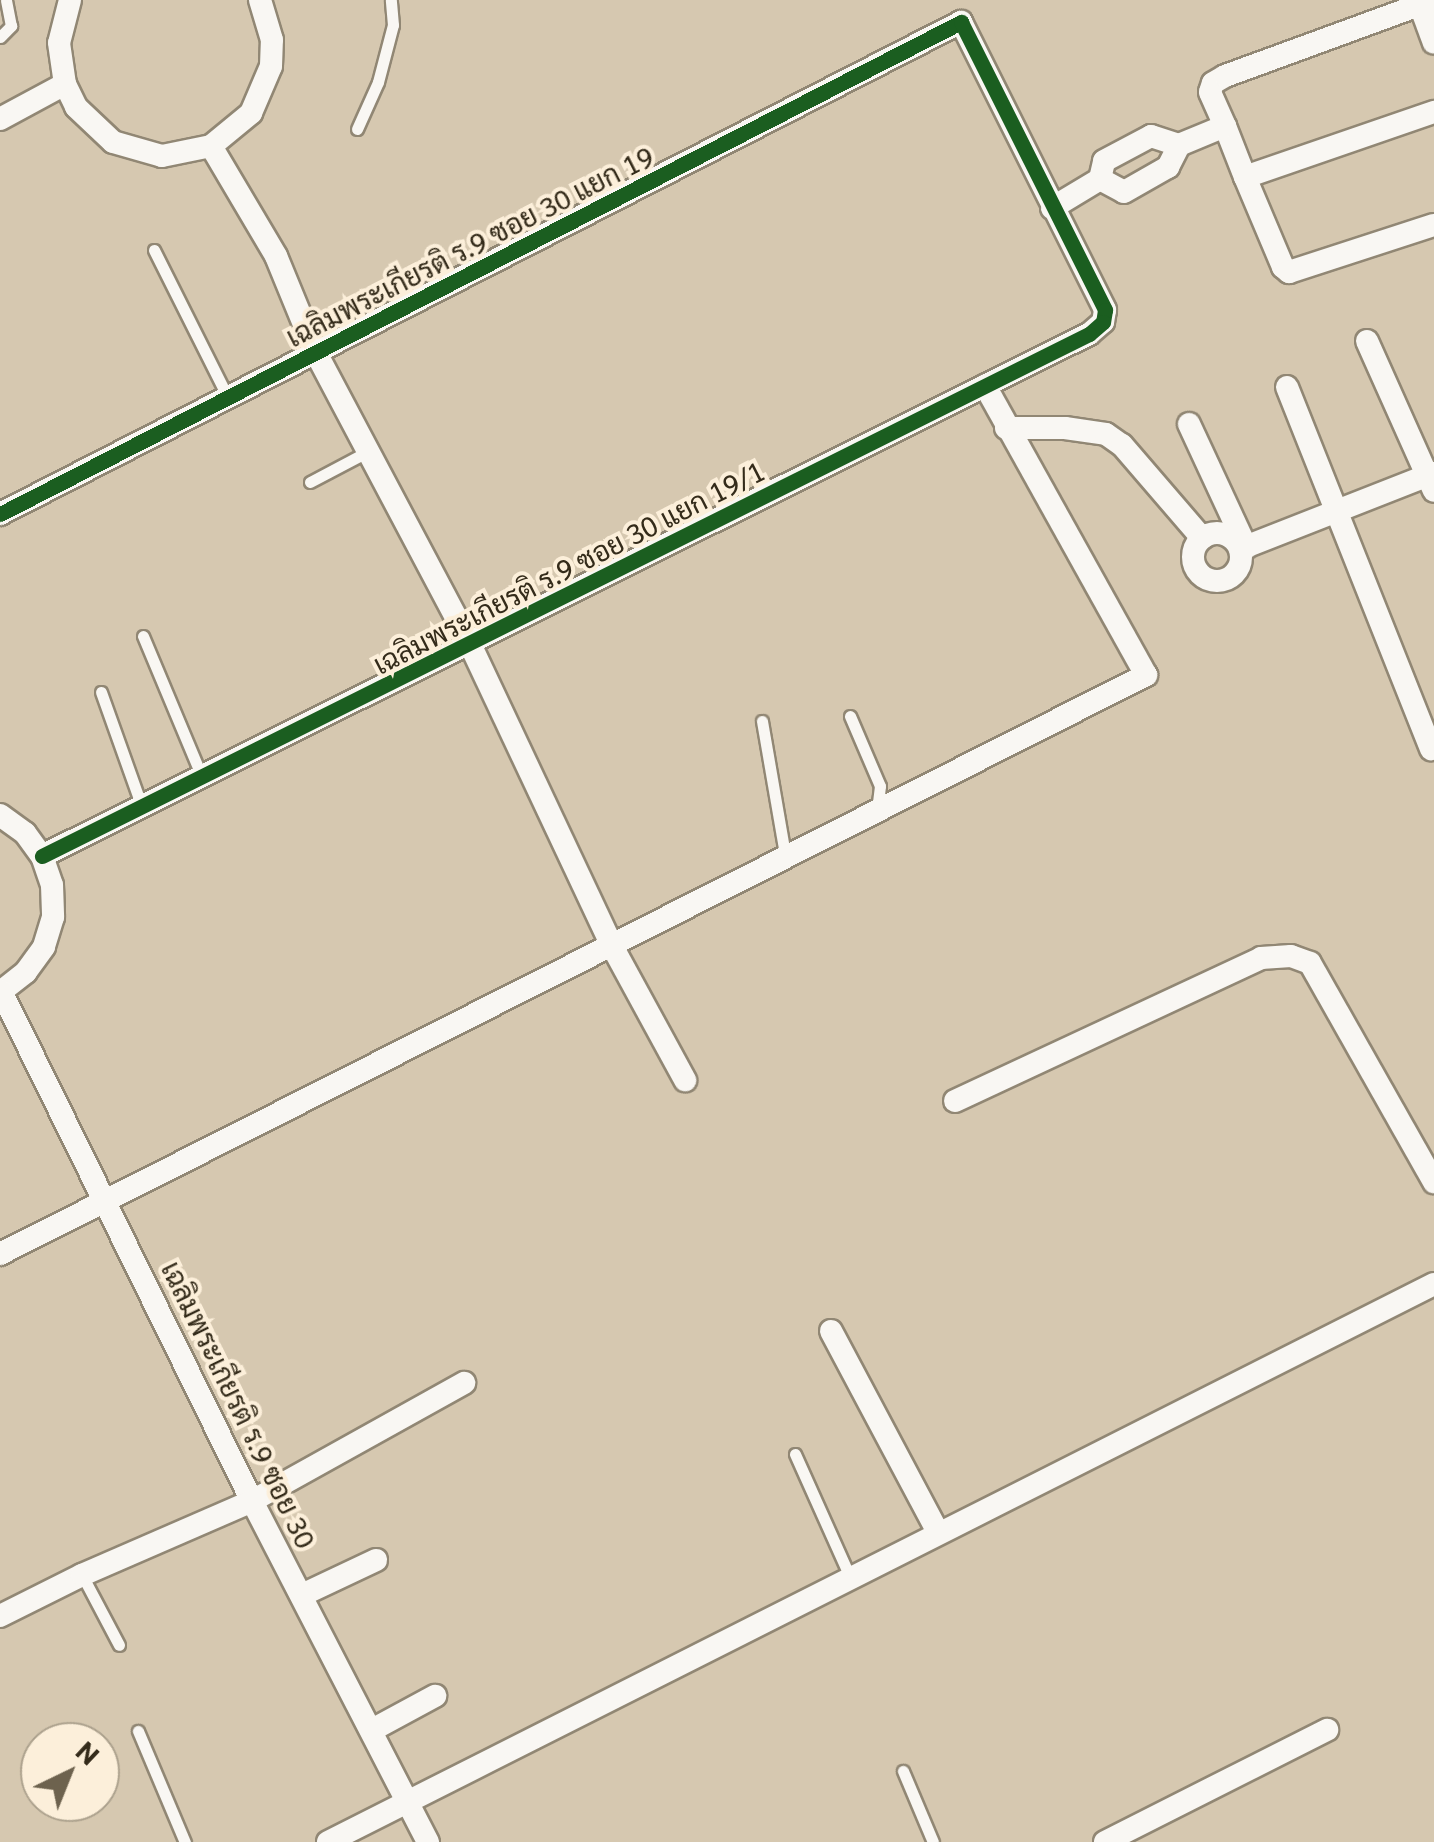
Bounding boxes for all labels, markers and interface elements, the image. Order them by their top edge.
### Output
street label: เฉลิมพระเกียรติ ร.9 ซอย 30 แยก 19 [280,137,658,353]
street label: เฉลิมพระเกียรติ ร.9 ซอย 30 แยก 19/1 [367,452,769,680]
street label: เฉลิมพระเกียรติ ร.9 ซอย 30 [156,1255,324,1553]
north arrow [20,1722,120,1822]
text: N [70,1732,109,1771]

